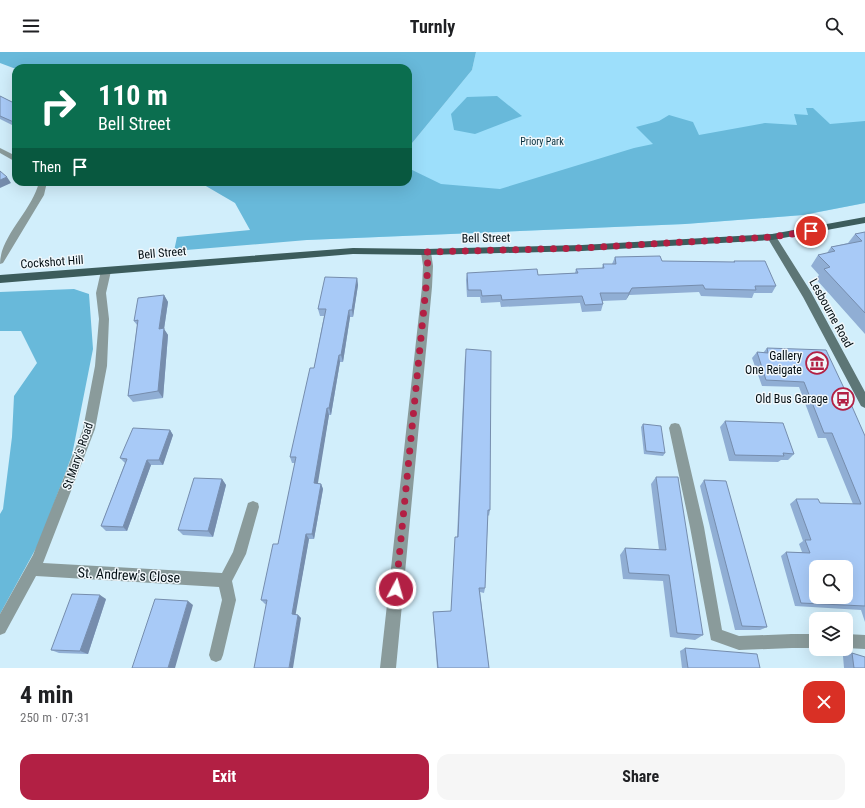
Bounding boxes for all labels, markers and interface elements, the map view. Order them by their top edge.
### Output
icon: menu [20,15,42,37]
icon: search [823,15,845,37]
text: Turnly [410,16,455,37]
text: 110 m [98,79,168,112]
icon: right [32,80,84,132]
text: Bell Street [98,113,171,134]
park label: Priory Park [520,136,564,147]
icon: arrive [69,156,91,178]
text: Then [32,158,61,176]
pin [794,214,828,248]
icon: arrive [800,220,822,242]
street label: Bell Street [462,231,511,245]
street label: Bell Street [137,244,187,262]
street label: Cockshot Hill [20,253,84,271]
street label: Lesbourne Road [806,276,856,350]
place label: Gallery One Reigate [745,349,802,377]
museum icon: Gallery One Reigate [804,350,830,376]
bus stop icon: Old Bus Garage [830,386,856,412]
place label: Old Bus Garage [755,392,828,406]
street label: St Mary's Road [60,421,96,491]
map controls [809,560,853,656]
button: search [809,560,853,604]
street label: St. Andrew's Close [77,564,181,586]
position arrow [375,568,417,610]
button: layers [809,612,853,656]
text: 4 min [20,681,73,709]
button: close [803,681,845,723]
text: 250 m · 07:31 [20,710,90,725]
button: Exit [20,754,429,800]
button: Share [437,754,845,800]

